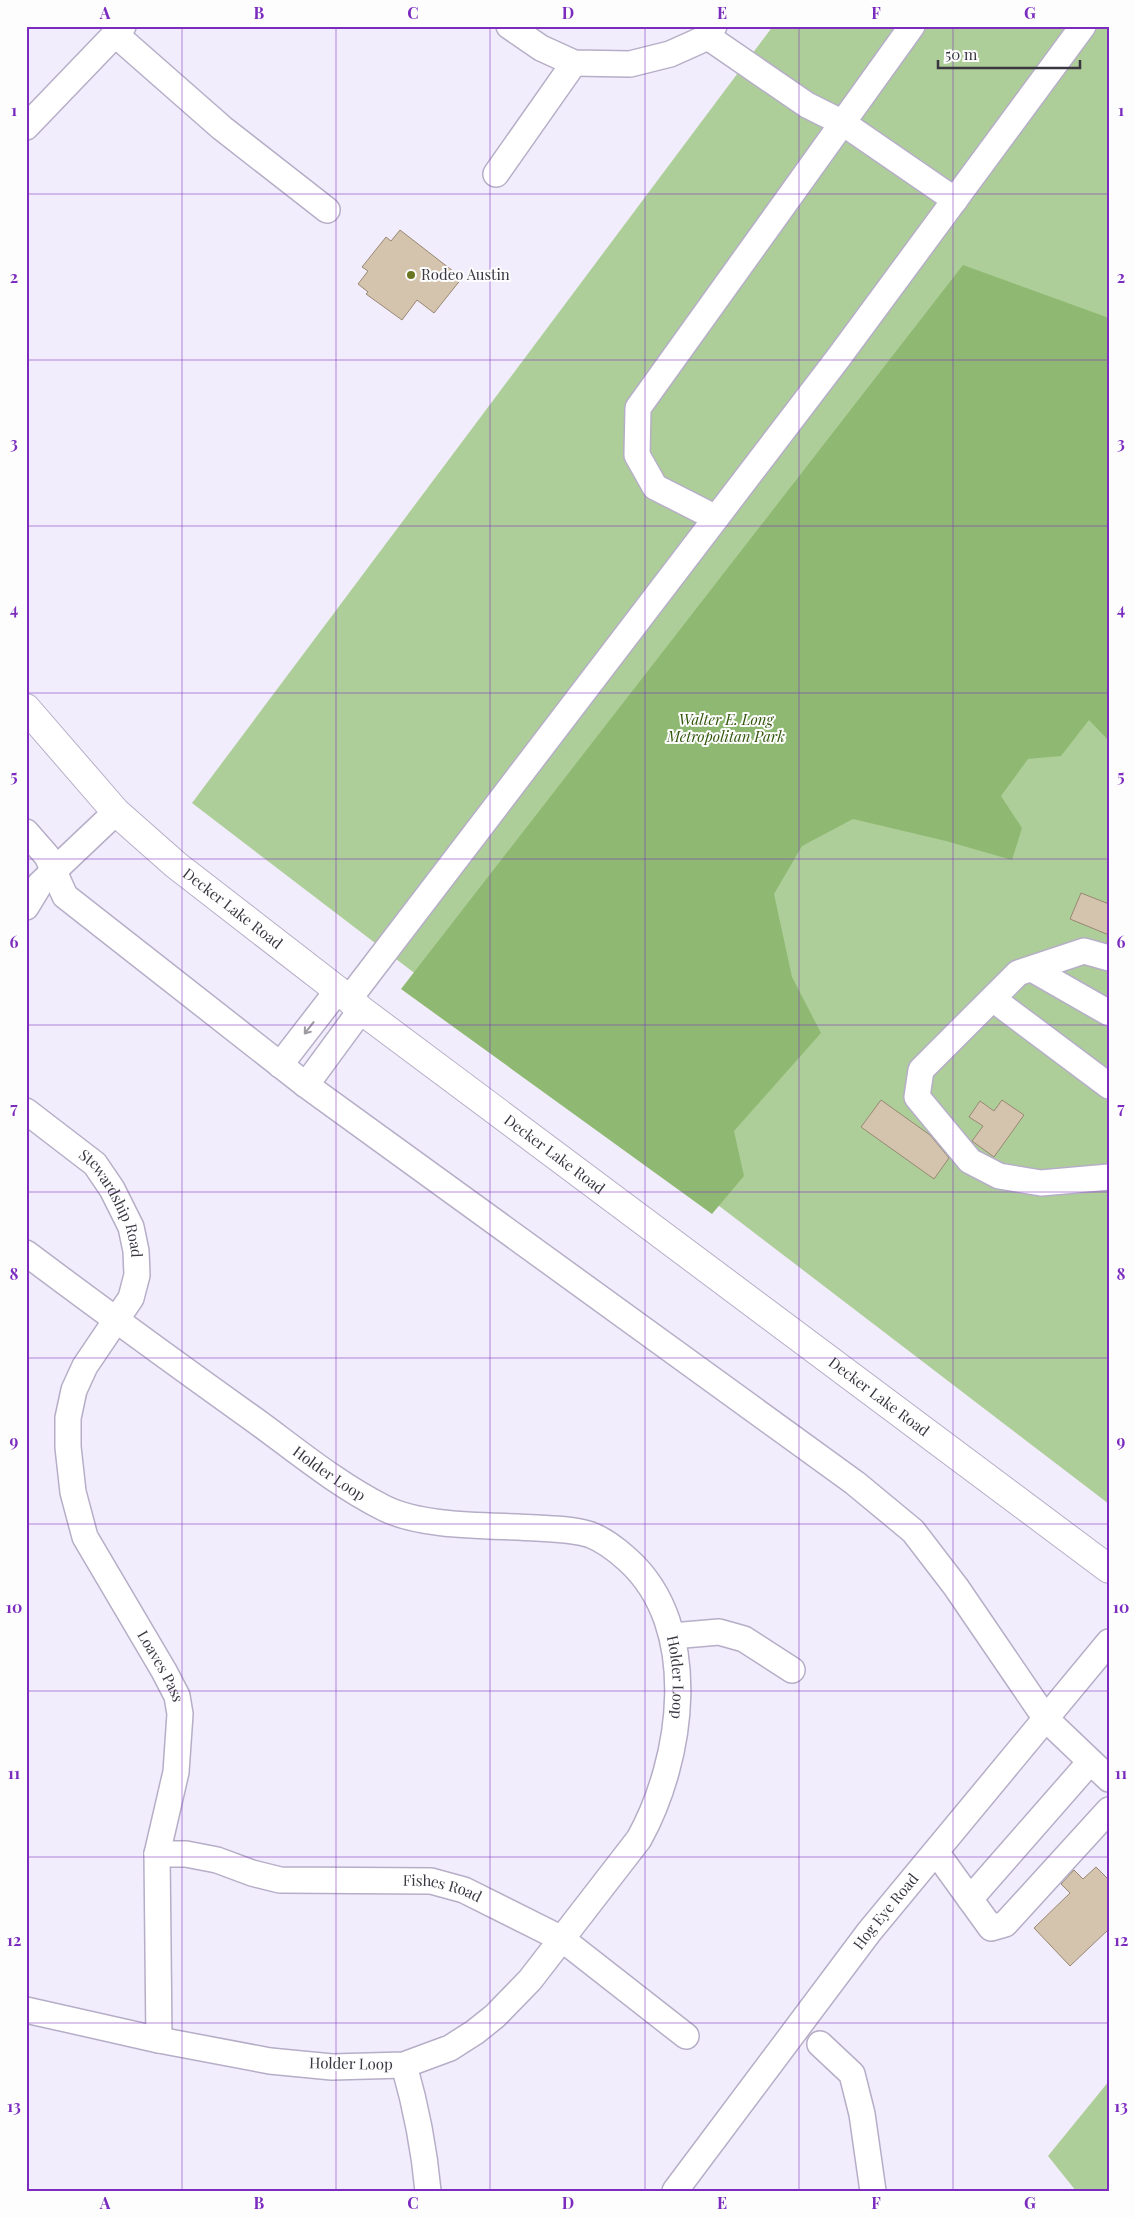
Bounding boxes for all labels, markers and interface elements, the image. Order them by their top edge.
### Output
text: A [99,2,111,23]
text: B [254,2,265,23]
text: C [407,2,419,23]
text: D [562,2,574,23]
text: E [717,2,727,23]
text: F [871,2,881,23]
text: G [1024,2,1036,23]
scale bar [938,38,1080,70]
text: 50 m [945,44,978,64]
text: 1 [11,99,17,120]
text: 1 [1118,99,1124,120]
place label: Rodeo Austin [421,264,510,284]
text: 2 [10,266,18,287]
text: 2 [1117,266,1125,287]
marker: Rodeo Austin [405,269,417,281]
text: 3 [10,432,18,453]
text: 3 [1117,432,1125,453]
text: 4 [10,598,18,619]
text: 4 [1117,598,1125,619]
park label: Walter E. Long Metropolitan Park [666,709,785,746]
text: 5 [10,765,18,786]
text: 5 [1117,765,1125,786]
street label: Decker Lake Road [179,863,287,953]
text: 6 [10,931,19,952]
text: 6 [1117,931,1126,952]
one-way arrow [303,1021,314,1034]
text: 7 [10,1097,18,1118]
text: 7 [1117,1097,1125,1118]
street label: Decker Lake Road [500,1109,610,1198]
street label: Stewardship Road [75,1144,147,1258]
text: 8 [10,1263,19,1284]
text: 8 [1117,1263,1126,1284]
street label: Decker Lake Road [825,1352,934,1440]
text: 9 [10,1430,19,1451]
text: 9 [1117,1430,1126,1451]
street label: Holder Loop [289,1441,370,1505]
text: 10 [6,1596,22,1617]
text: 10 [1113,1596,1129,1617]
street label: Loaves Pass [133,1626,189,1703]
street label: Holder Loop [663,1633,689,1720]
text: 11 [8,1762,20,1783]
text: 11 [1115,1762,1127,1783]
street label: Hog Eye Road [848,1869,923,1954]
street label: Fishes Road [403,1870,486,1906]
text: 12 [7,1929,21,1950]
text: 12 [1114,1929,1128,1950]
street label: Holder Loop [309,2052,393,2074]
text: 13 [7,2095,21,2116]
text: 13 [1114,2095,1128,2116]
text: A [99,2192,111,2213]
text: B [254,2192,265,2213]
text: C [407,2192,419,2213]
text: D [562,2192,574,2213]
text: E [717,2192,727,2213]
text: F [871,2192,881,2213]
text: G [1024,2192,1036,2213]

